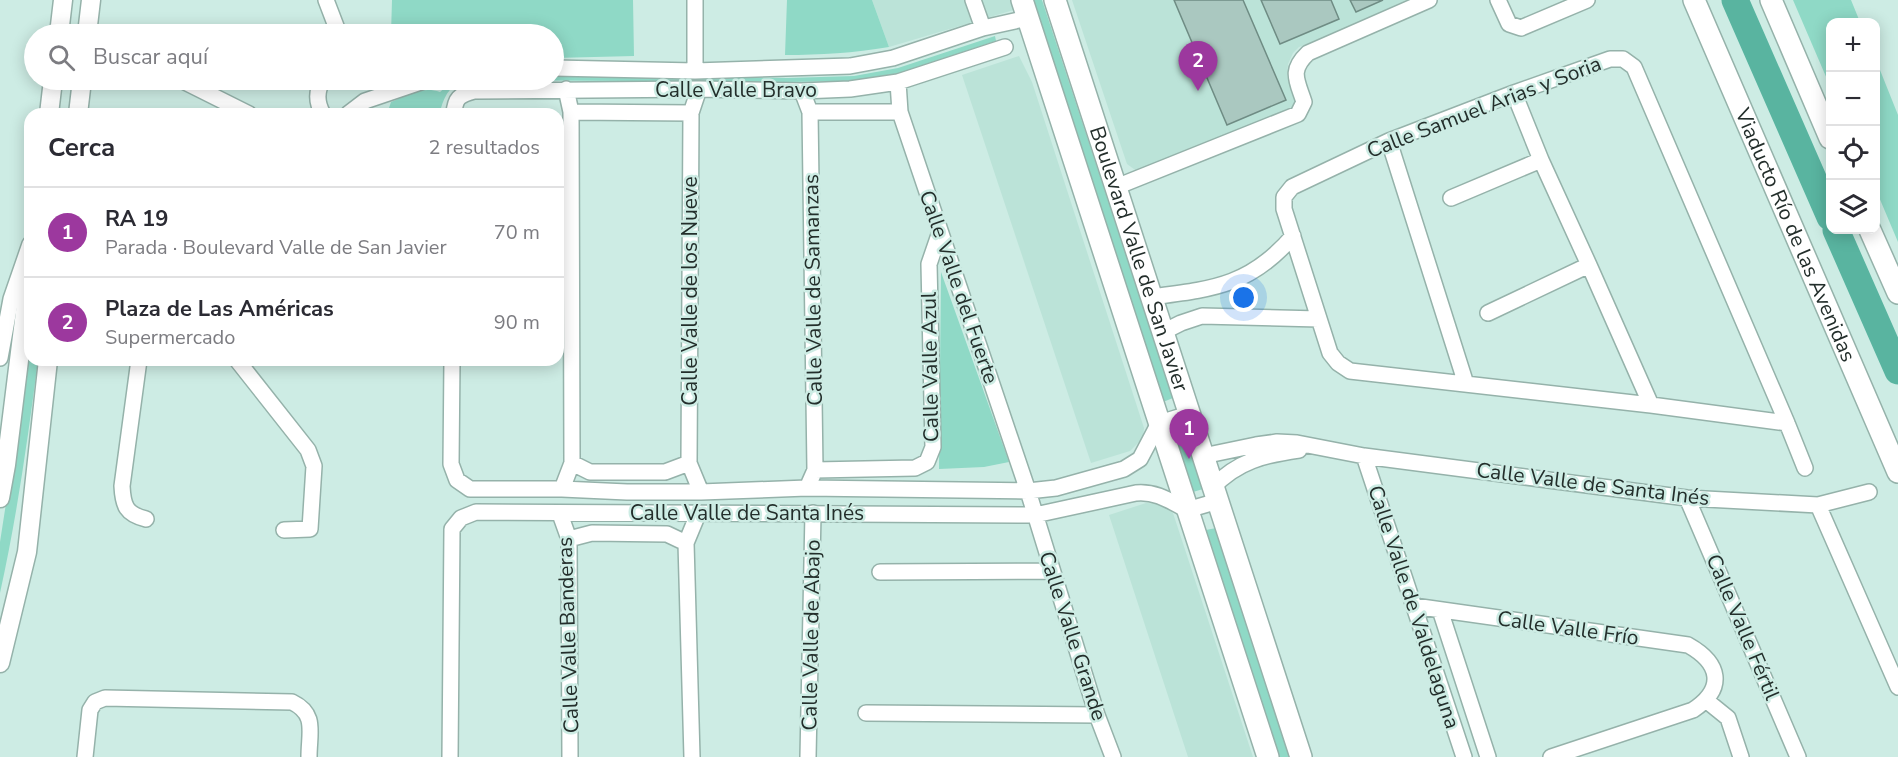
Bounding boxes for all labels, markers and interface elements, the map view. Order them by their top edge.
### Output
map controls [1826,18,1880,234]
button: + [1826,18,1880,72]
search box [24,24,564,90]
icon: search [45,41,78,74]
text: Buscar aquí [93,42,208,72]
pin: 2 [1178,42,1218,91]
street label: Calle Samuel Arias y Soria [1363,49,1605,165]
button: − [1826,72,1880,126]
street label: Calle Valle Bravo [655,76,817,104]
street label: Viaducto Río de las Avenidas [1728,103,1863,366]
street label: Boulevard Valle de San Javier [1083,122,1195,395]
button: locate [1826,126,1880,180]
text: Cerca [48,130,115,165]
text: 2 resultados [429,134,540,161]
street label: Calle Valle de Samanzas [797,174,829,406]
street label: Calle Valle de los Nueve [676,176,704,406]
button: layers [1826,180,1880,234]
street label: Calle Valle del Fuerte [913,187,1005,387]
text: RA 19 [105,204,169,234]
text: 1 [62,219,74,246]
text: 70 m [494,219,540,246]
text: Parada · Boulevard Valle de San Javier [105,234,447,261]
your location [1229,283,1258,312]
street label: Calle Valle Azul [915,291,945,442]
text: Plaza de Las Américas [105,294,334,324]
text: 2 [62,309,74,336]
text: 90 m [494,309,540,336]
text: Supermercado [105,324,235,351]
pin: 1 [1170,410,1208,459]
street label: Calle Valle de Santa Inés [1475,456,1711,512]
street label: Calle Valle de Valdelaguna [1361,482,1467,732]
street label: Calle Valle de Santa Inés [630,499,864,527]
street label: Calle Valle Banderas [551,536,585,734]
street label: Calle Valle de Abajo [795,539,827,731]
street label: Calle Valle Grande [1032,548,1114,724]
street label: Calle Valle Fértil [1700,550,1787,705]
street label: Calle Valle Frío [1496,604,1640,652]

